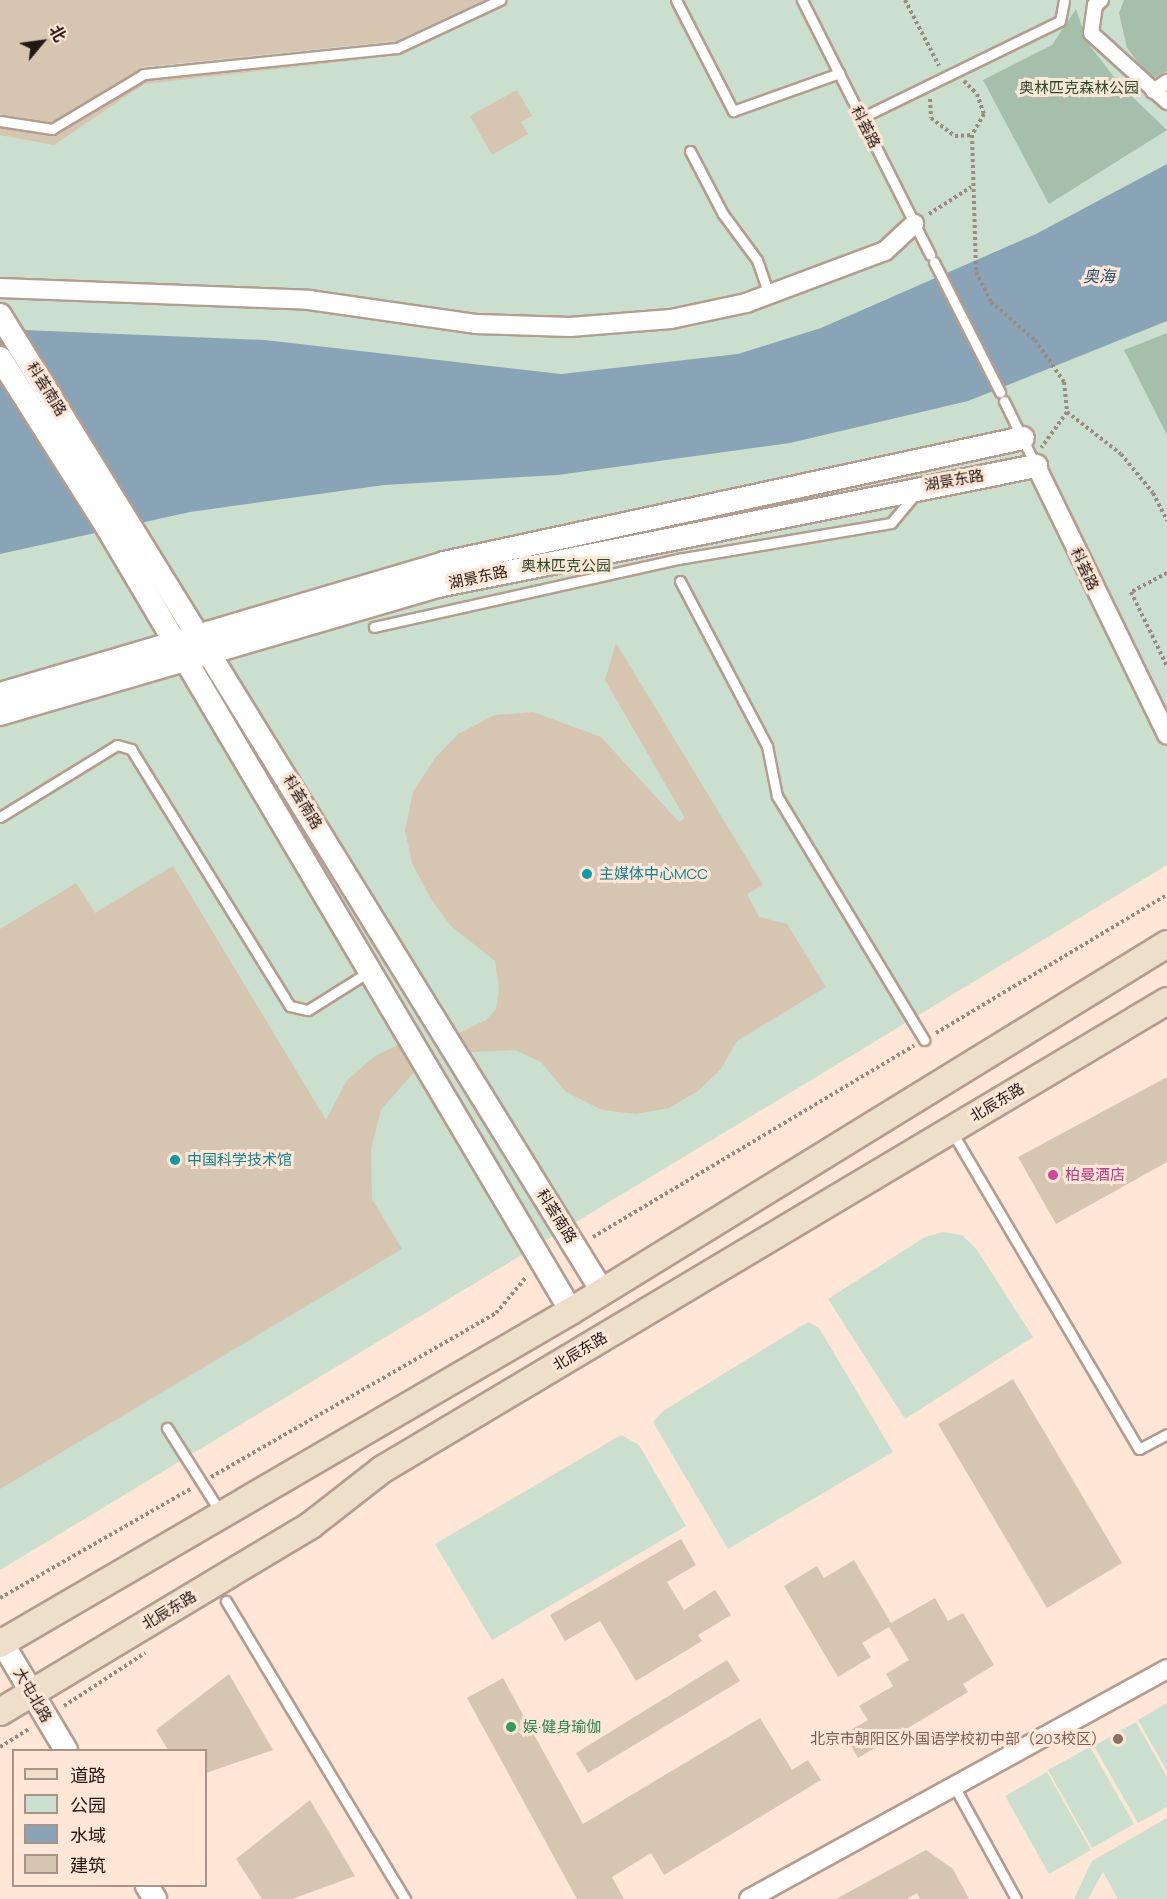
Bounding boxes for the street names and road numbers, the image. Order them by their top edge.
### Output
street label: 科荟路 [848,103,884,151]
street label: 科荟南路 [23,359,71,419]
street label: 湖景东路 [923,466,985,494]
street label: 科荟路 [1067,545,1103,593]
street label: 湖景东路 [447,562,509,592]
street label: 科荟南路 [280,772,326,832]
street label: 北辰东路 [967,1079,1027,1125]
street label: 科荟南路 [533,1186,581,1246]
street label: 北辰东路 [550,1328,610,1374]
street label: 北辰东路 [139,1587,199,1633]
street label: 大屯北路 [10,1665,56,1725]

